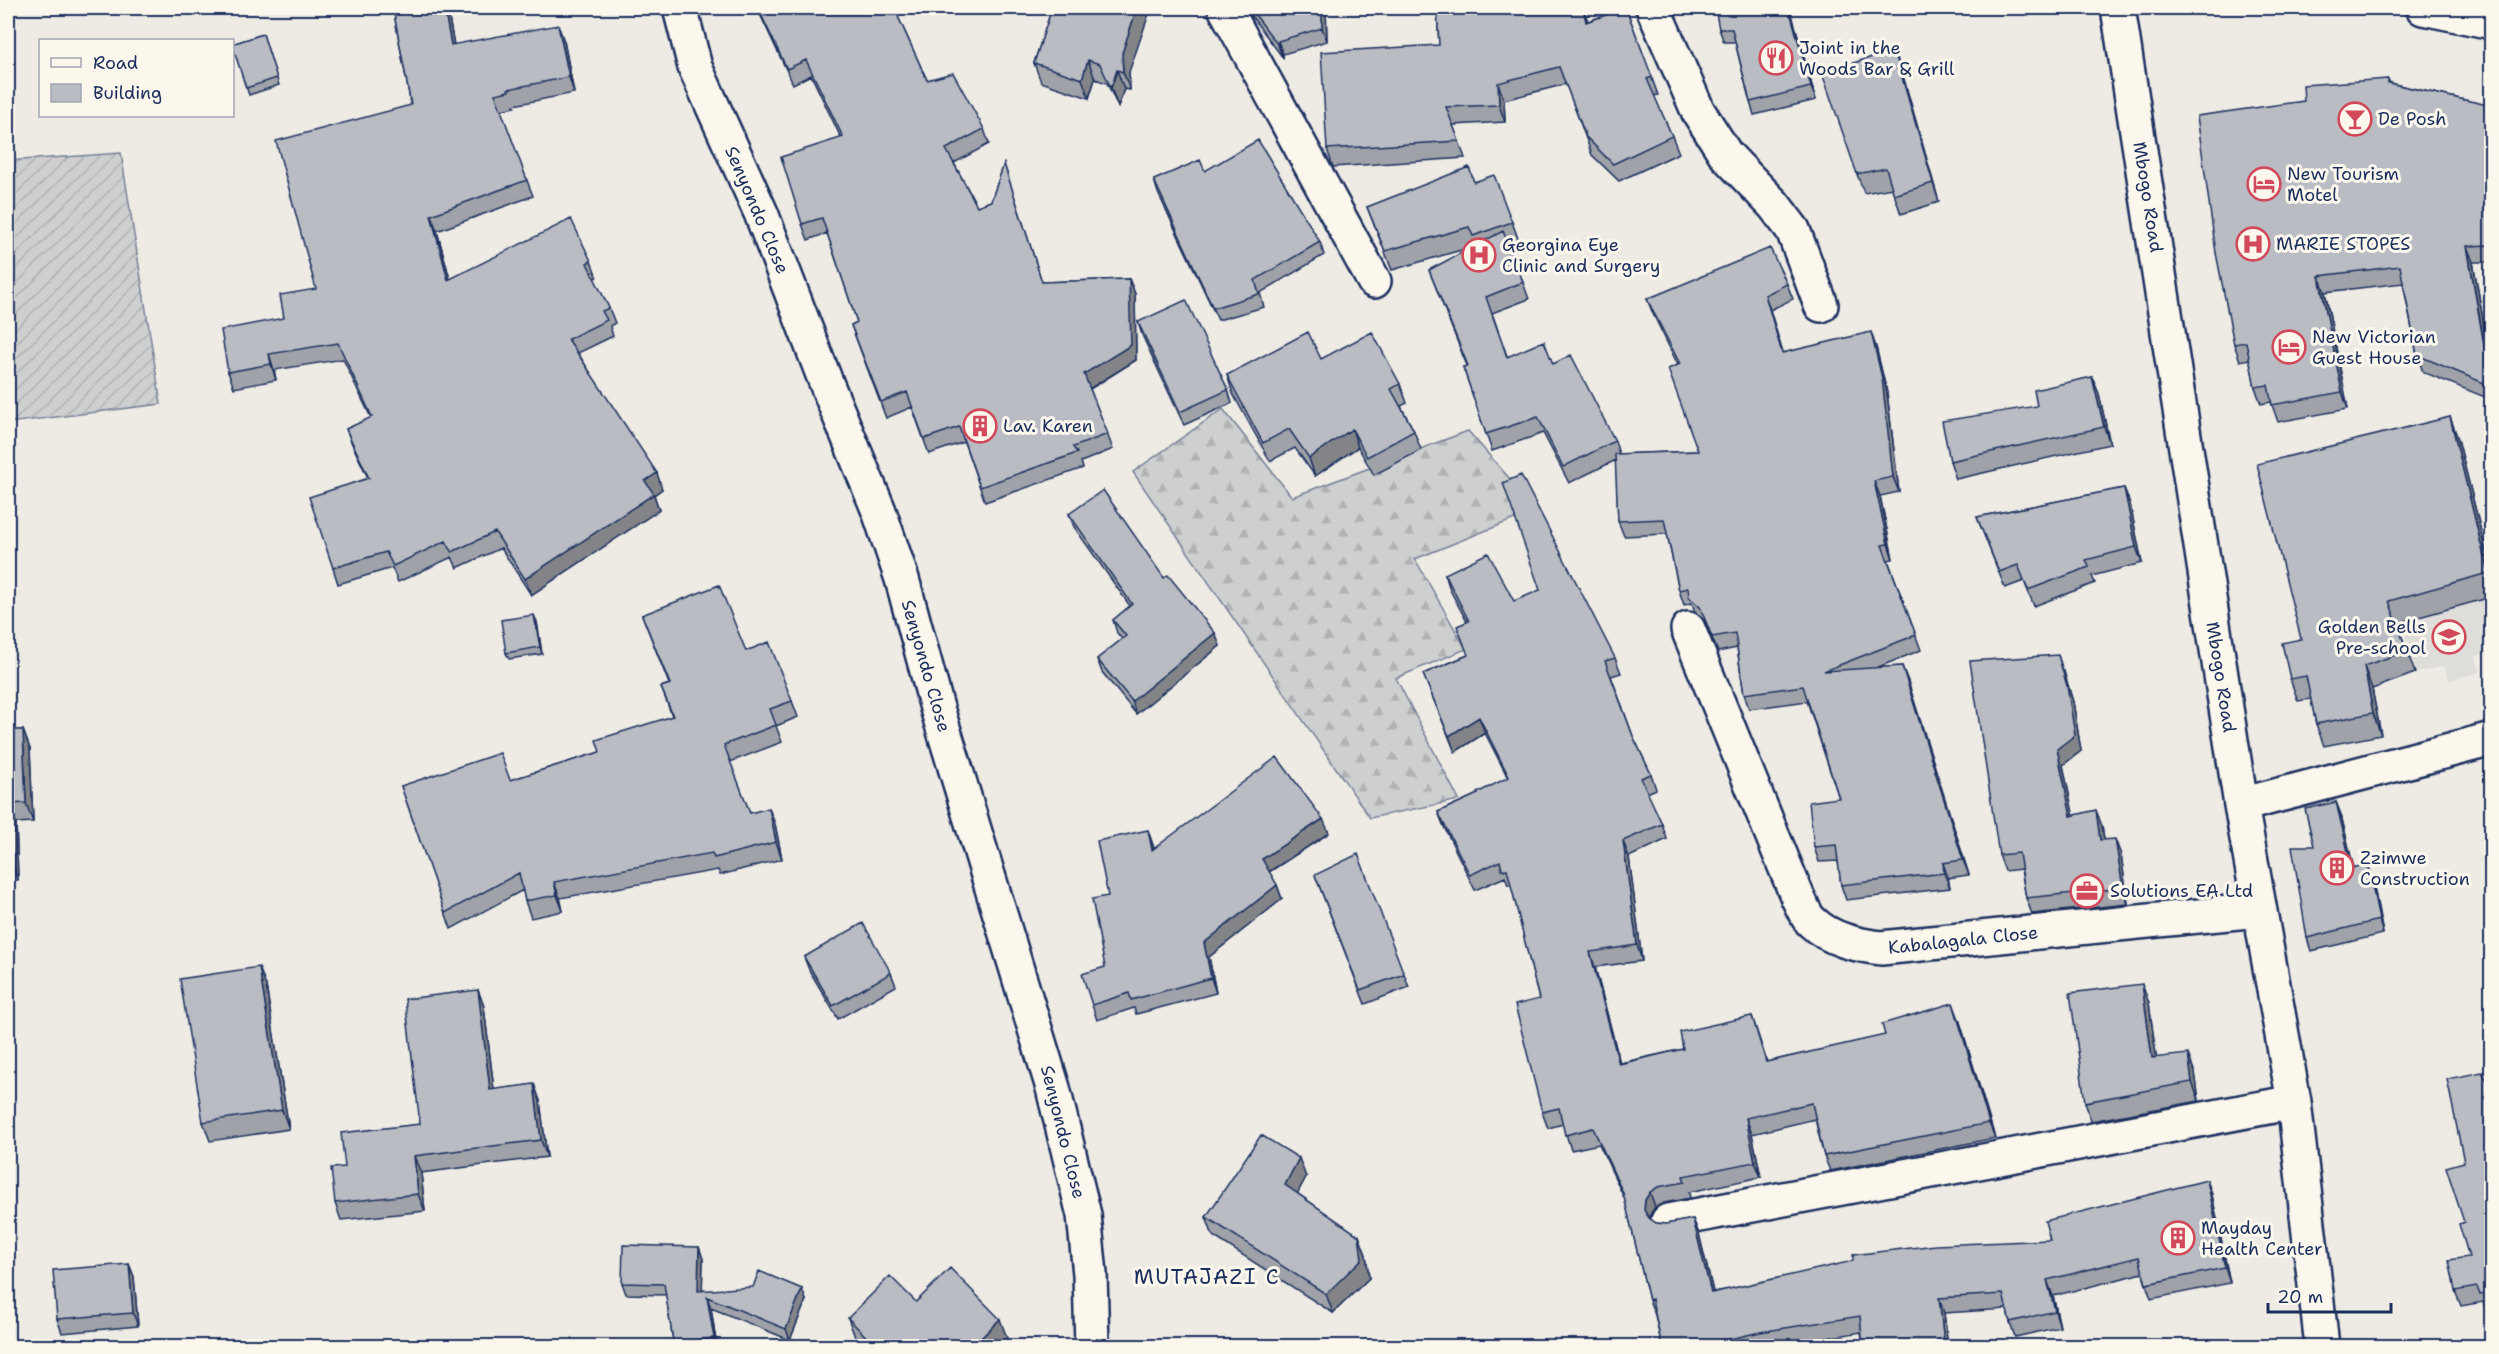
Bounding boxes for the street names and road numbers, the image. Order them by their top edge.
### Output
street label: Mbogo Road [2127,140,2169,254]
street label: Senyondo Close [719,142,795,278]
street label: Senyondo Close [896,597,956,735]
street label: Mbogo Road [2200,620,2242,734]
street label: Kabalagala Close [1887,920,2039,960]
street label: Senyondo Close [1035,1063,1091,1201]

